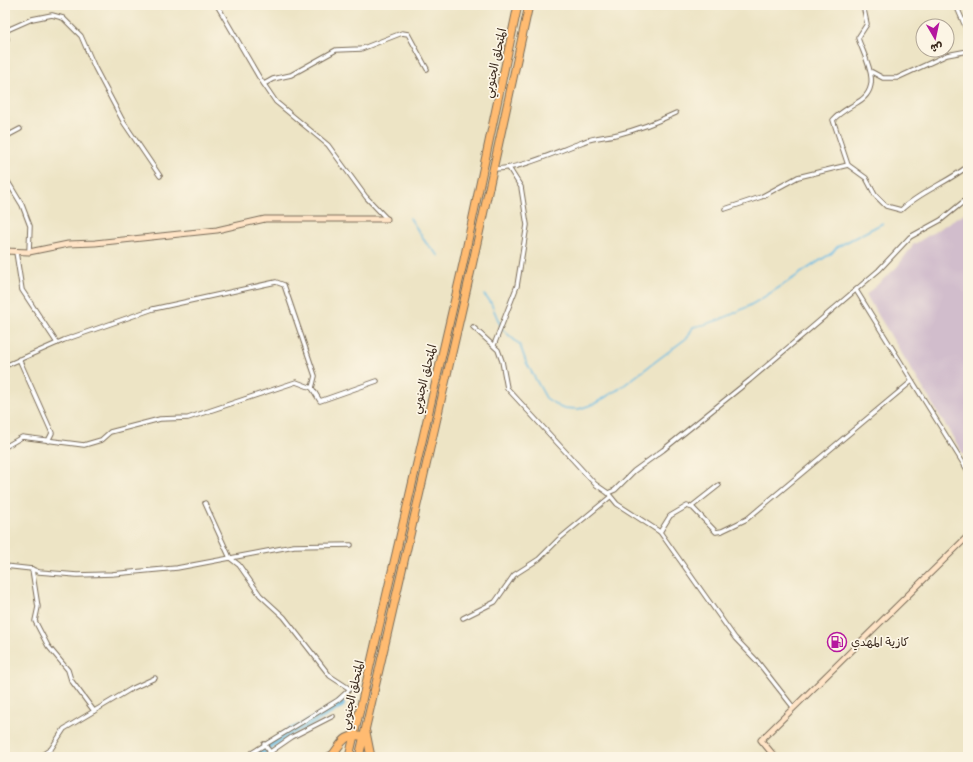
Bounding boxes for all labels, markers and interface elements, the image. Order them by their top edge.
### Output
north arrow [915,18,955,58]
street label: المتحلق الجنوبي [481,27,513,100]
text: ش [929,40,943,55]
street label: المتحلق الجنوبي [409,343,443,416]
fuel station icon: كازية المهدي [826,631,848,653]
place label: كازية المهدي [851,635,909,651]
street label: المتحلق الجنوبي [337,659,371,732]

